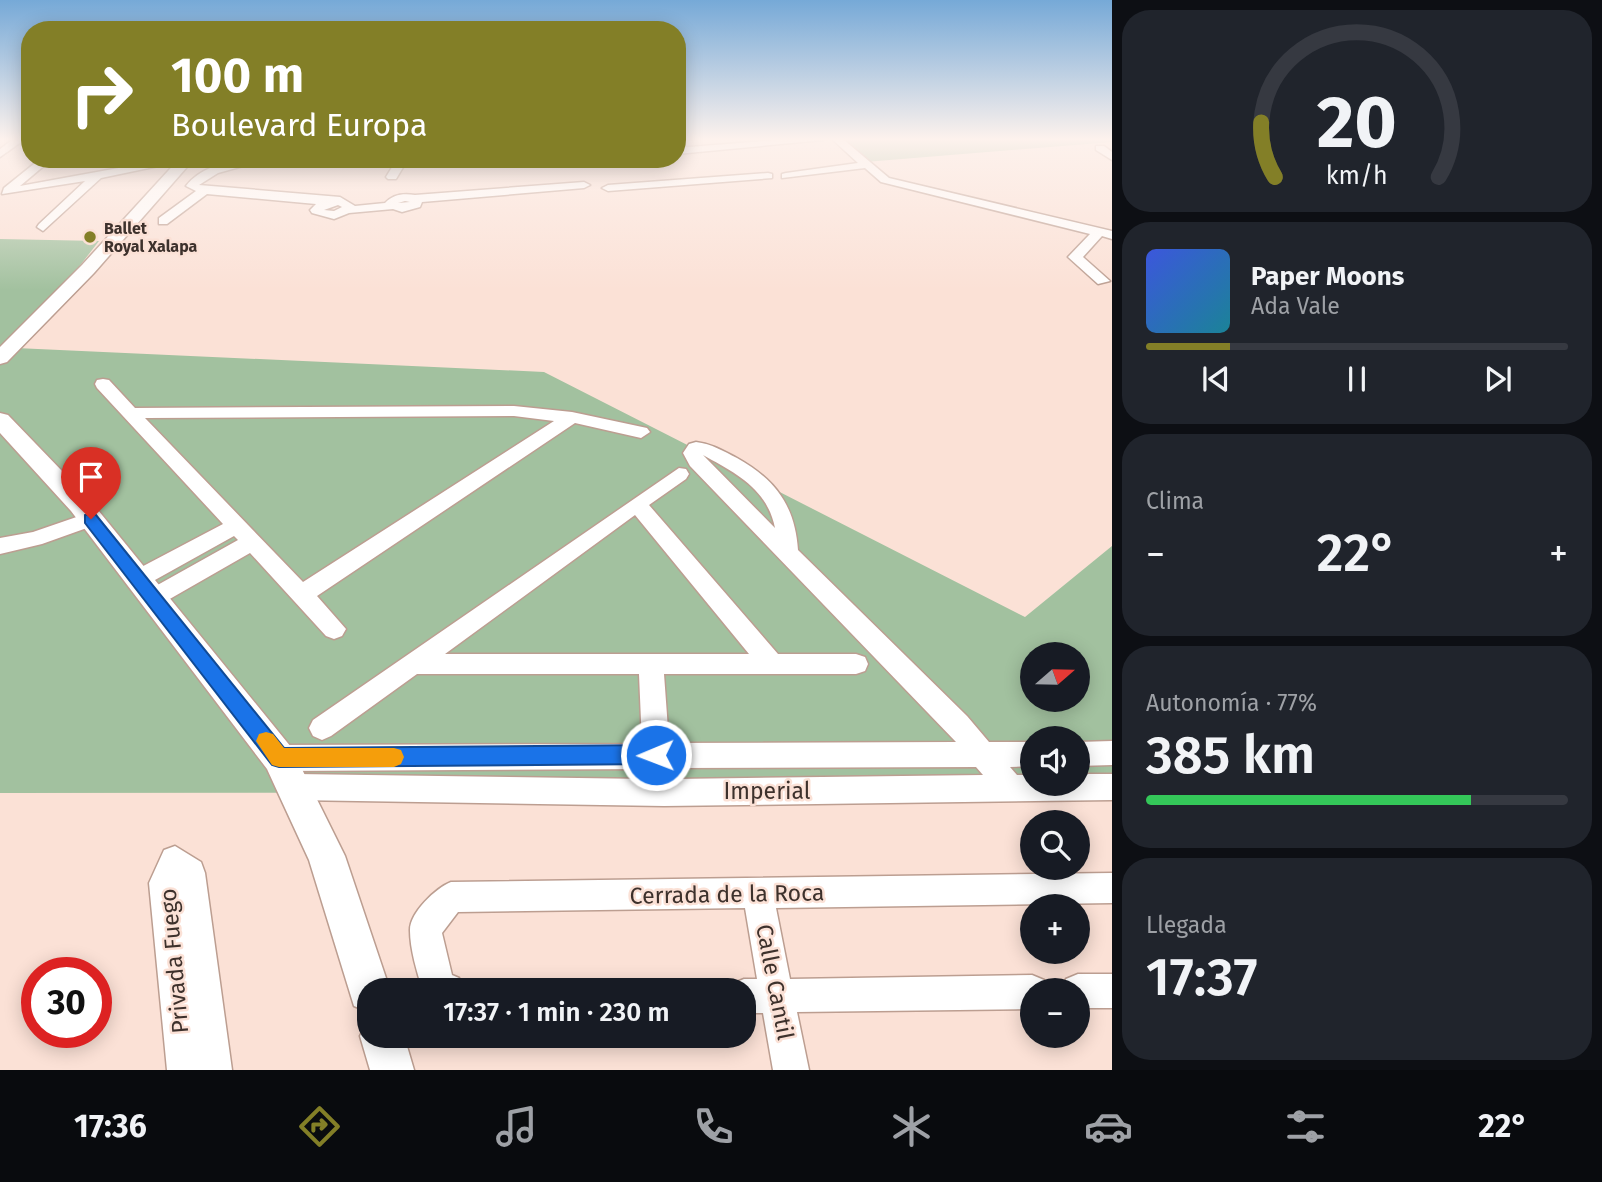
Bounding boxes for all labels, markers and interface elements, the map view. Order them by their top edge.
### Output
text: 100 m [171,46,304,105]
icon: right [56,49,147,140]
text: 20 [1317,79,1397,166]
text: Boulevard Europa [171,106,427,144]
text: km/h [1326,161,1388,191]
place label: Ballet Royal Xalapa [104,219,198,256]
marker: Ballet Royal Xalapa [82,229,98,245]
text: Paper Moons [1251,261,1404,292]
text: Ada Vale [1251,292,1340,320]
icon: previous [1197,360,1235,398]
icon: pause [1338,360,1376,398]
icon: next [1479,360,1517,398]
pin [61,447,121,519]
icon: arrive [72,458,110,496]
text: Clima [1146,487,1204,515]
text: 22° [1317,522,1397,585]
text: − [1146,531,1165,577]
text: + [1549,531,1568,577]
north arrow [1020,642,1090,712]
map controls [1020,642,1090,1048]
text: Autonomía · 77% [1146,689,1317,717]
position arrow [619,718,693,792]
text: 385 km [1146,724,1315,787]
button: sound [1020,726,1090,796]
street label: Imperial [723,777,811,805]
button: search [1020,810,1090,880]
street label: Cerrada de la Roca [629,878,825,910]
street label: Privada Fuego [154,887,194,1035]
button: + [1020,894,1090,964]
text: Llegada [1146,911,1227,939]
street label: Calle Cantil [750,922,800,1042]
text: 17:37 [1146,946,1258,1009]
speed limit sign: 30 [21,957,112,1048]
button: − [1020,978,1090,1048]
text: 17:37 · 1 min · 230 m [443,997,670,1028]
icon: directions [295,1102,344,1151]
icon: music [492,1102,541,1151]
icon: phone [689,1102,738,1151]
icon: climate [887,1102,936,1151]
icon: car [1084,1102,1133,1151]
icon: filters [1281,1102,1330,1151]
text: 17:36 [74,1107,147,1145]
text: 22° [1478,1107,1528,1145]

